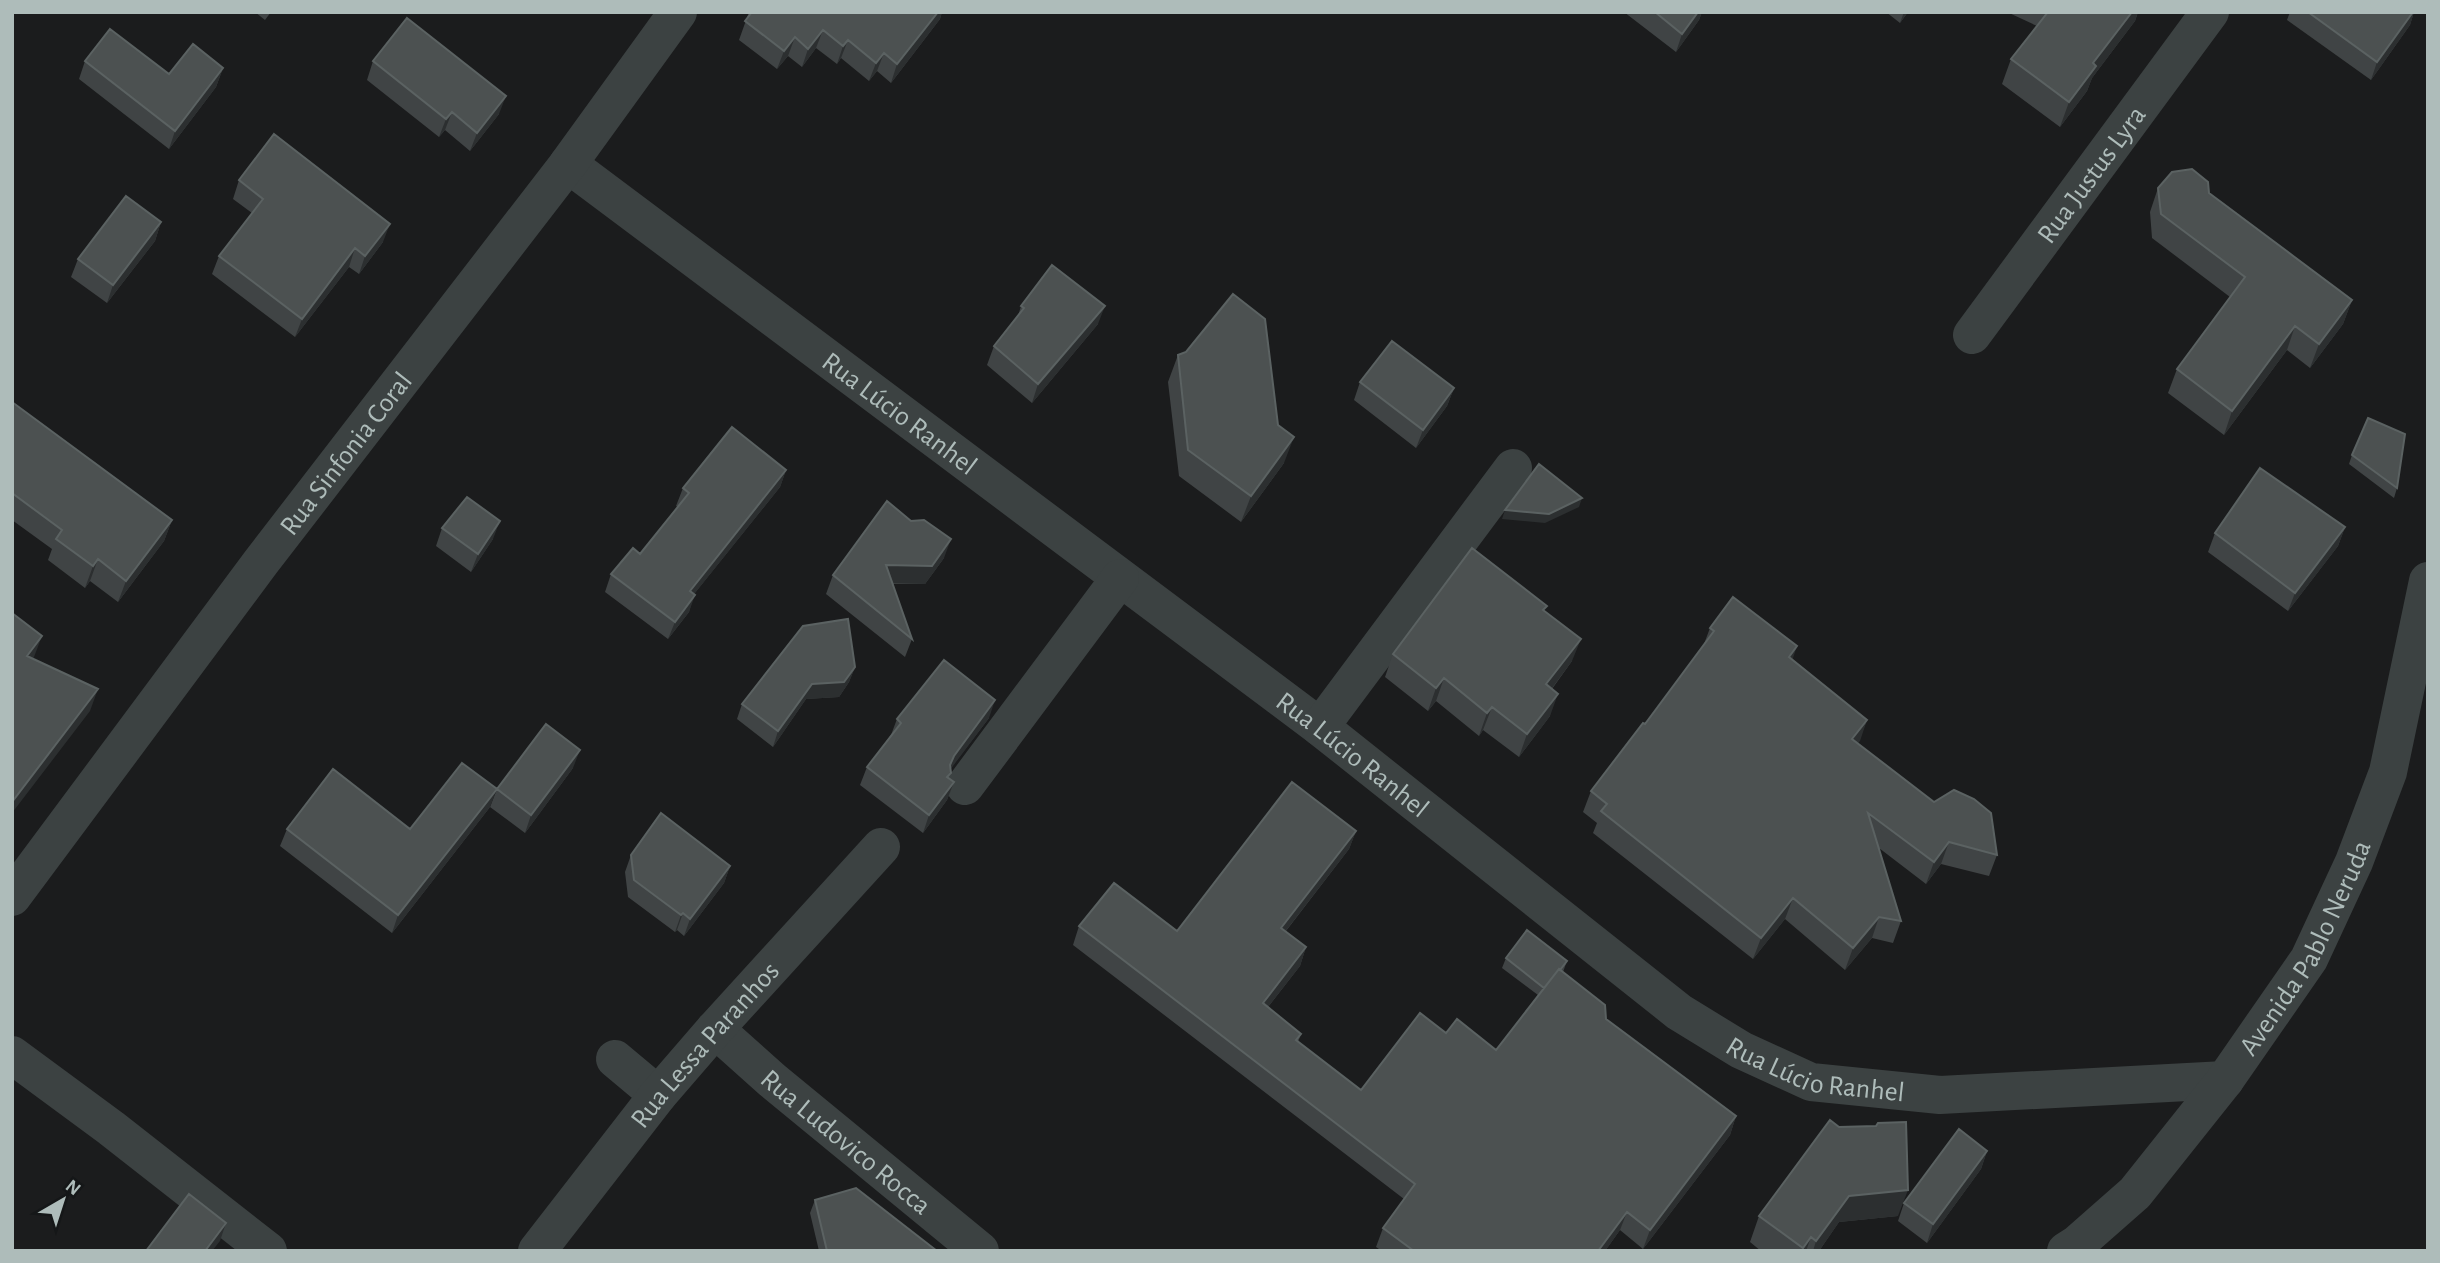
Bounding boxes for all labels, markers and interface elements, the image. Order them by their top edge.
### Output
street label: Rua Justus Lyra [2033,101,2152,249]
street label: Rua Lúcio Ranhel [817,348,982,481]
street label: Rua Sinfonia Coral [275,368,418,541]
street label: Rua Lúcio Ranhel [1270,687,1433,824]
street label: Avenida Pablo Neruda [2235,837,2377,1061]
street label: Rua Lessa Paranhos [626,957,785,1134]
street label: Rua Lúcio Ranhel [1721,1032,1906,1107]
street label: Rua Ludovico Rocca [755,1065,936,1221]
north arrow [28,1165,98,1235]
text: N [62,1176,84,1199]

